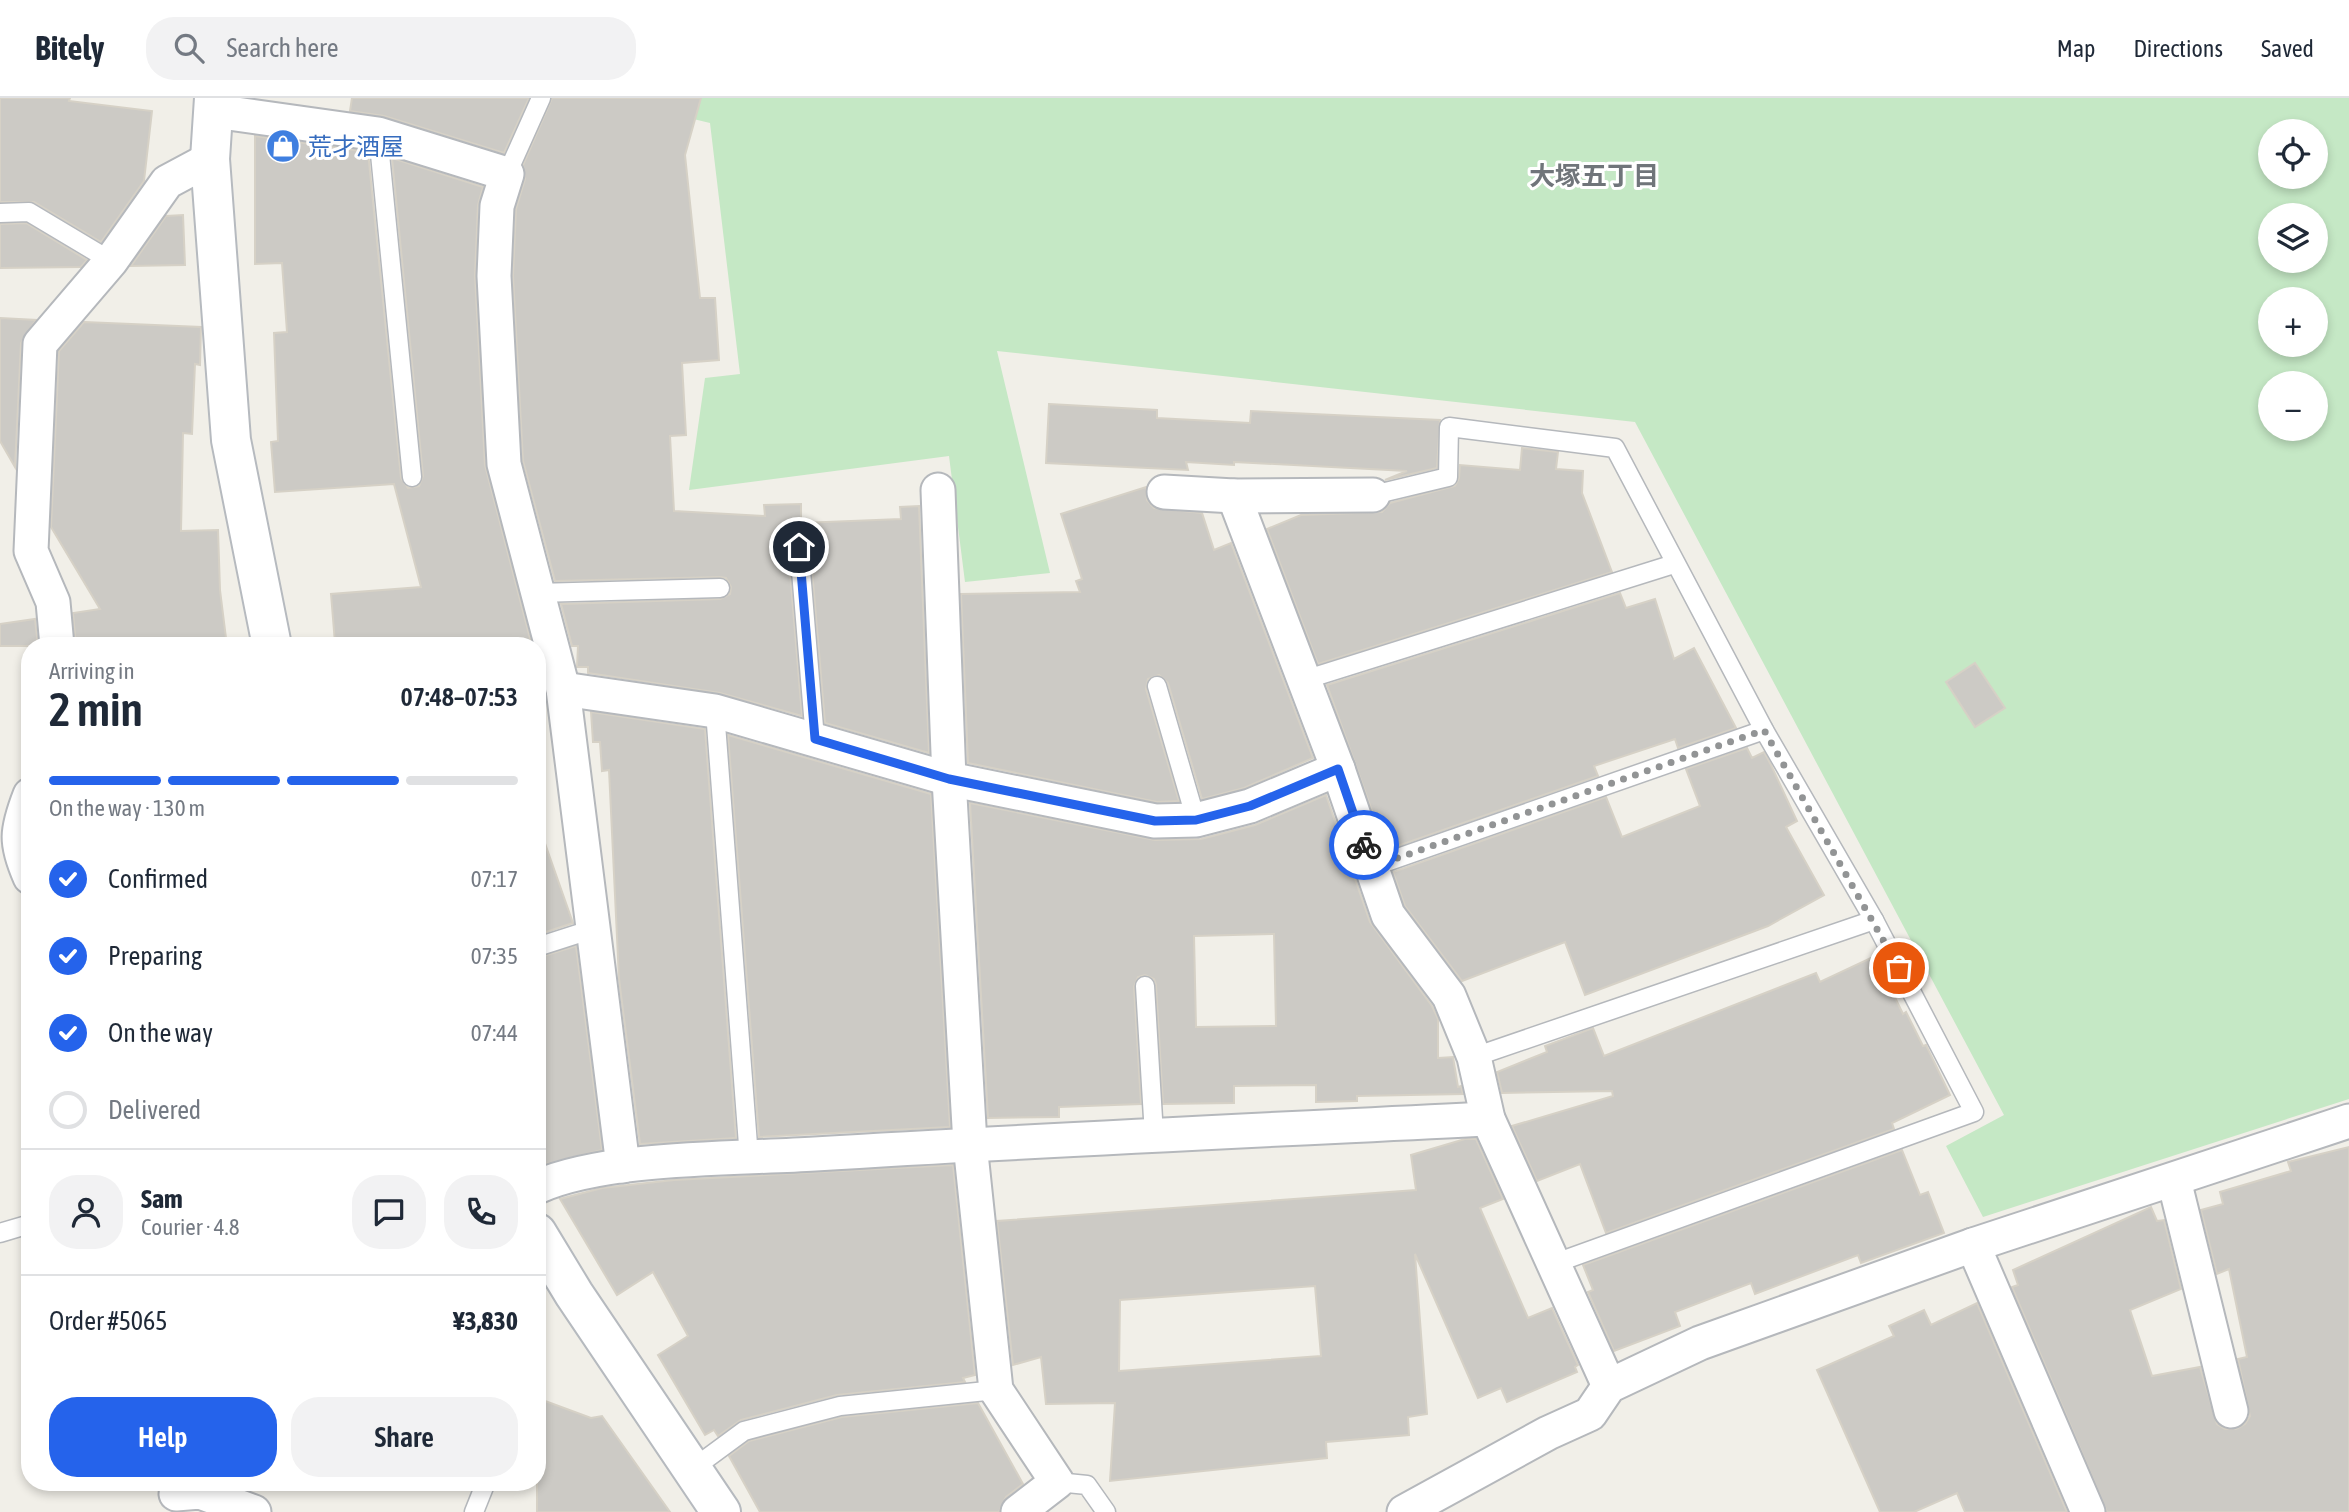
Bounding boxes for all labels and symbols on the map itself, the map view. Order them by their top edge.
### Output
shop icon: 荒才酒屋 [264,127,302,165]
place label: 荒才酒屋 [308,133,404,160]
district label: 大塚五丁目 [1529,161,1659,191]
pin [769,517,829,577]
courier [1329,810,1399,880]
pin [1869,938,1929,998]

